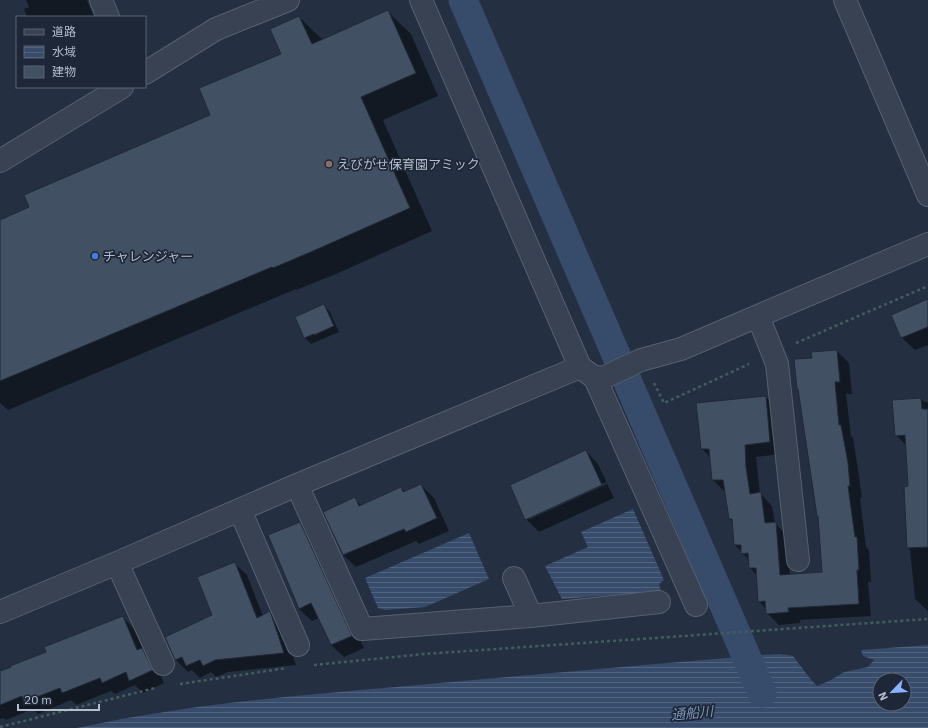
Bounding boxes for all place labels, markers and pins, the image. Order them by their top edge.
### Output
place label: えびがせ保育園アミック [337,156,480,173]
marker: えびがせ保育園アミック [324,159,334,169]
place label: チャレンジャー [103,248,193,265]
marker: チャレンジャー [90,251,100,261]

